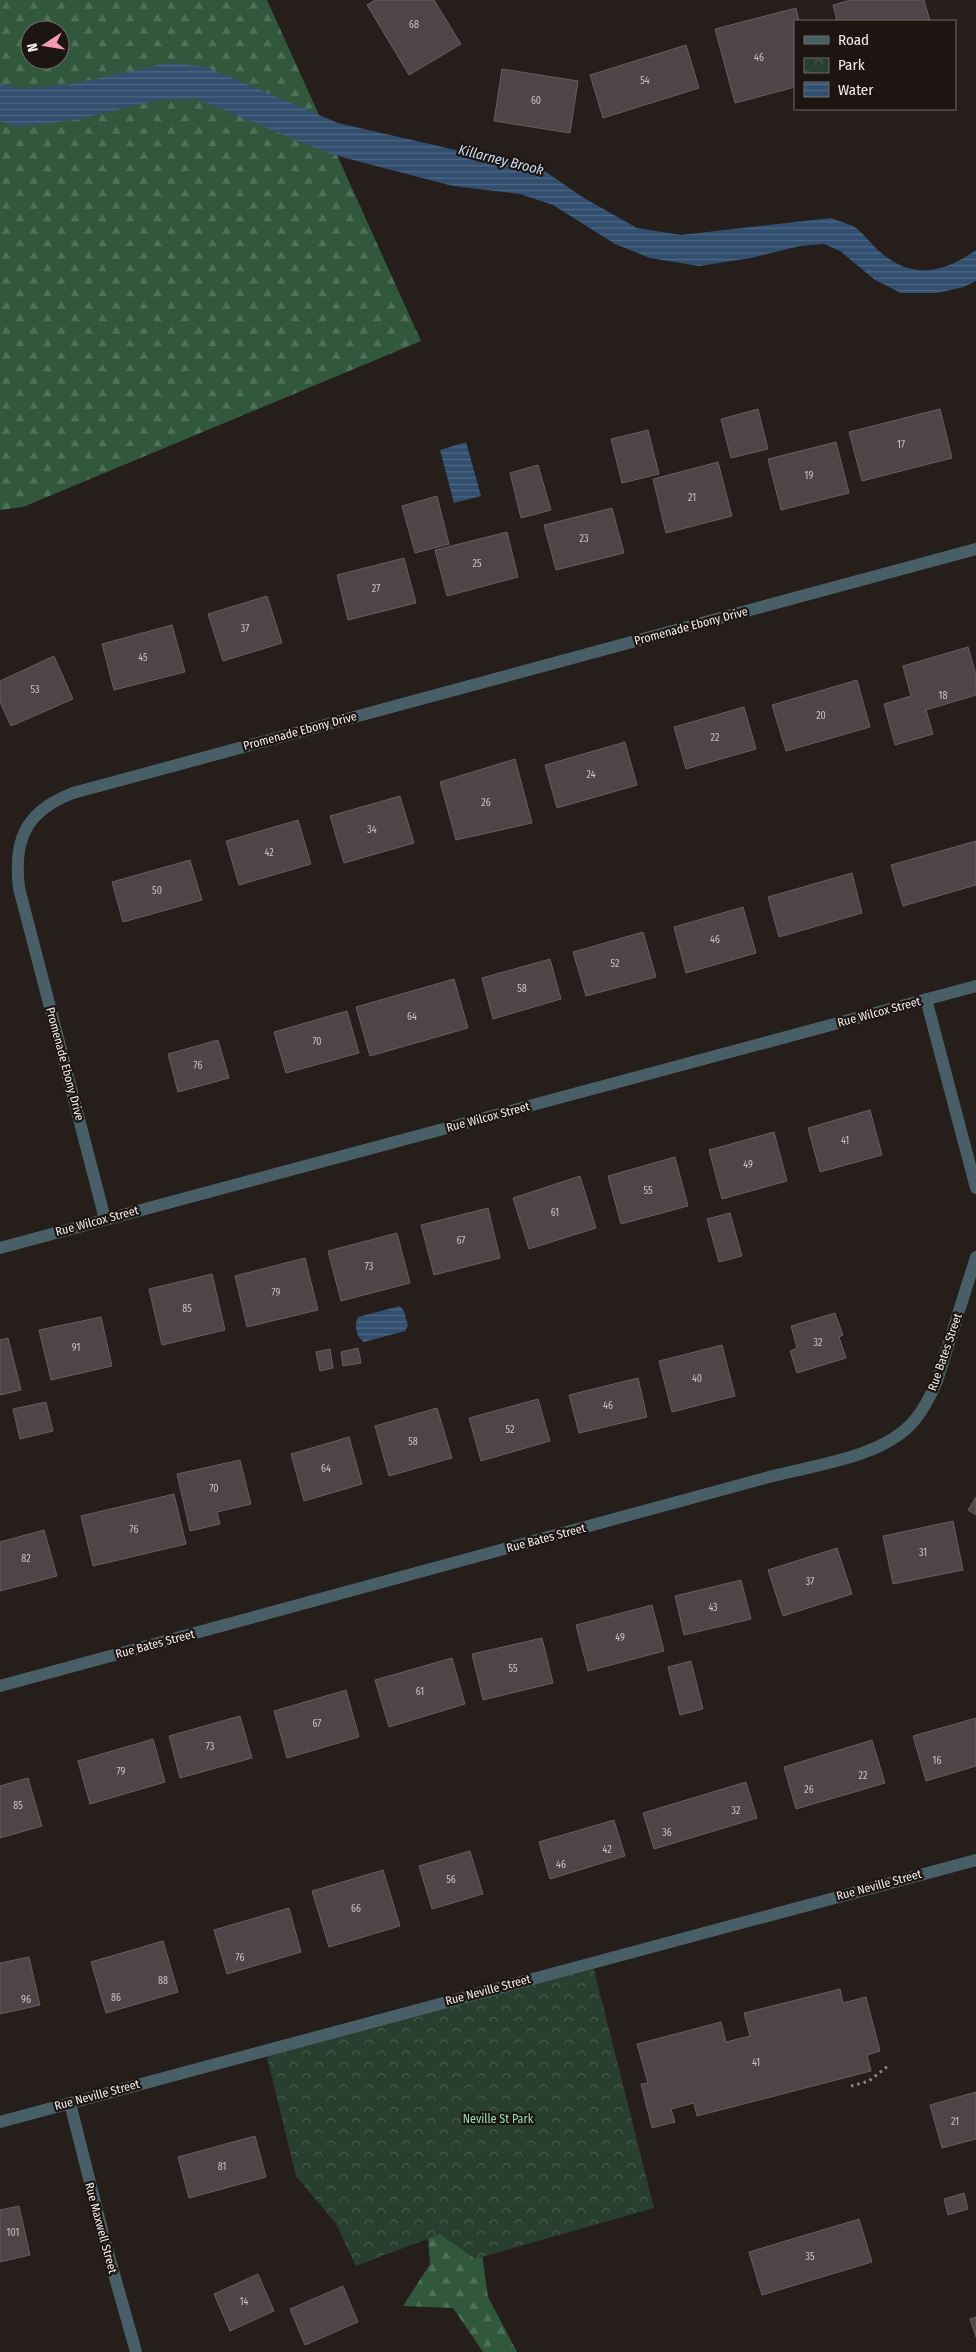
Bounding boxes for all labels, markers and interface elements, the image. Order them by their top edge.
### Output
house number: 68 [409,19,419,31]
north arrow [20,20,70,70]
legend [794,20,956,110]
text: Road [838,31,869,49]
text: N [24,42,42,53]
house number: 46 [754,52,764,64]
text: Park [838,56,865,74]
house number: 54 [640,75,650,87]
text: Water [838,81,874,99]
house number: 60 [531,95,541,107]
water label: Killarney Brook [457,141,546,179]
house number: 17 [897,439,905,451]
house number: 19 [805,470,814,482]
house number: 21 [688,492,696,504]
house number: 23 [580,533,589,545]
house number: 25 [473,558,482,570]
house number: 27 [372,583,380,595]
street label: Promenade Ebony Drive [633,604,749,648]
house number: 37 [241,623,249,635]
house number: 45 [138,652,148,664]
house number: 53 [30,684,40,696]
house number: 18 [939,690,947,702]
street label: Promenade Ebony Drive [242,709,358,753]
house number: 20 [816,710,826,722]
house number: 22 [711,732,720,744]
house number: 24 [586,769,596,781]
house number: 26 [481,797,491,809]
house number: 34 [367,824,377,836]
house number: 42 [264,847,274,859]
house number: 50 [152,885,162,897]
house number: 46 [710,934,720,946]
house number: 52 [611,958,620,970]
house number: 58 [517,983,527,995]
street label: Rue Wilcox Street [836,994,922,1030]
street label: Promenade Ebony Drive [43,1006,87,1122]
house number: 64 [407,1011,417,1023]
house number: 70 [312,1036,322,1048]
house number: 76 [194,1060,202,1072]
street label: Rue Wilcox Street [445,1099,531,1135]
house number: 41 [841,1135,849,1147]
house number: 49 [743,1159,753,1171]
house number: 55 [643,1185,653,1197]
street label: Rue Wilcox Street [54,1203,140,1239]
house number: 61 [551,1207,559,1219]
house number: 67 [457,1235,465,1247]
house number: 73 [365,1261,374,1273]
house number: 79 [272,1287,281,1299]
house number: 85 [182,1303,192,1315]
street label: Rue Bates Street [925,1311,965,1393]
house number: 32 [814,1337,823,1349]
house number: 91 [72,1342,80,1354]
house number: 40 [692,1373,702,1385]
house number: 46 [603,1400,613,1412]
house number: 52 [506,1424,515,1436]
house number: 58 [408,1436,418,1448]
house number: 64 [321,1463,331,1475]
house number: 70 [209,1483,219,1495]
street label: Rue Bates Street [505,1521,587,1555]
house number: 76 [130,1524,138,1536]
house number: 31 [919,1547,927,1559]
house number: 82 [21,1553,31,1565]
house number: 37 [806,1576,814,1588]
house number: 43 [708,1602,718,1614]
street label: Rue Bates Street [114,1627,196,1661]
house number: 49 [615,1632,625,1644]
house number: 55 [508,1663,518,1675]
house number: 61 [416,1686,424,1698]
house number: 67 [313,1718,321,1730]
house number: 73 [206,1741,215,1753]
house number: 16 [933,1755,941,1767]
house number: 79 [117,1766,126,1778]
house number: 22 [859,1770,868,1782]
house number: 26 [804,1784,814,1796]
house number: 85 [13,1800,23,1812]
house number: 32 [732,1805,741,1817]
house number: 36 [662,1827,672,1839]
house number: 42 [602,1844,612,1856]
house number: 46 [556,1859,566,1871]
street label: Rue Neville Street [835,1867,923,1903]
house number: 56 [446,1874,456,1886]
house number: 66 [351,1903,361,1915]
house number: 76 [236,1952,244,1964]
street label: Rue Neville Street [444,1972,532,2008]
house number: 88 [158,1975,168,1987]
house number: 86 [111,1992,121,2004]
house number: 96 [21,1994,31,2006]
house number: 41 [752,2057,760,2069]
street label: Rue Neville Street [53,2077,141,2113]
park label: Neville St Park [463,2112,534,2126]
house number: 21 [951,2116,959,2128]
house number: 81 [218,2161,226,2173]
street label: Rue Maxwell Street [82,2181,120,2275]
house number: 101 [7,2227,19,2239]
house number: 35 [805,2251,815,2263]
house number: 14 [240,2296,249,2308]

